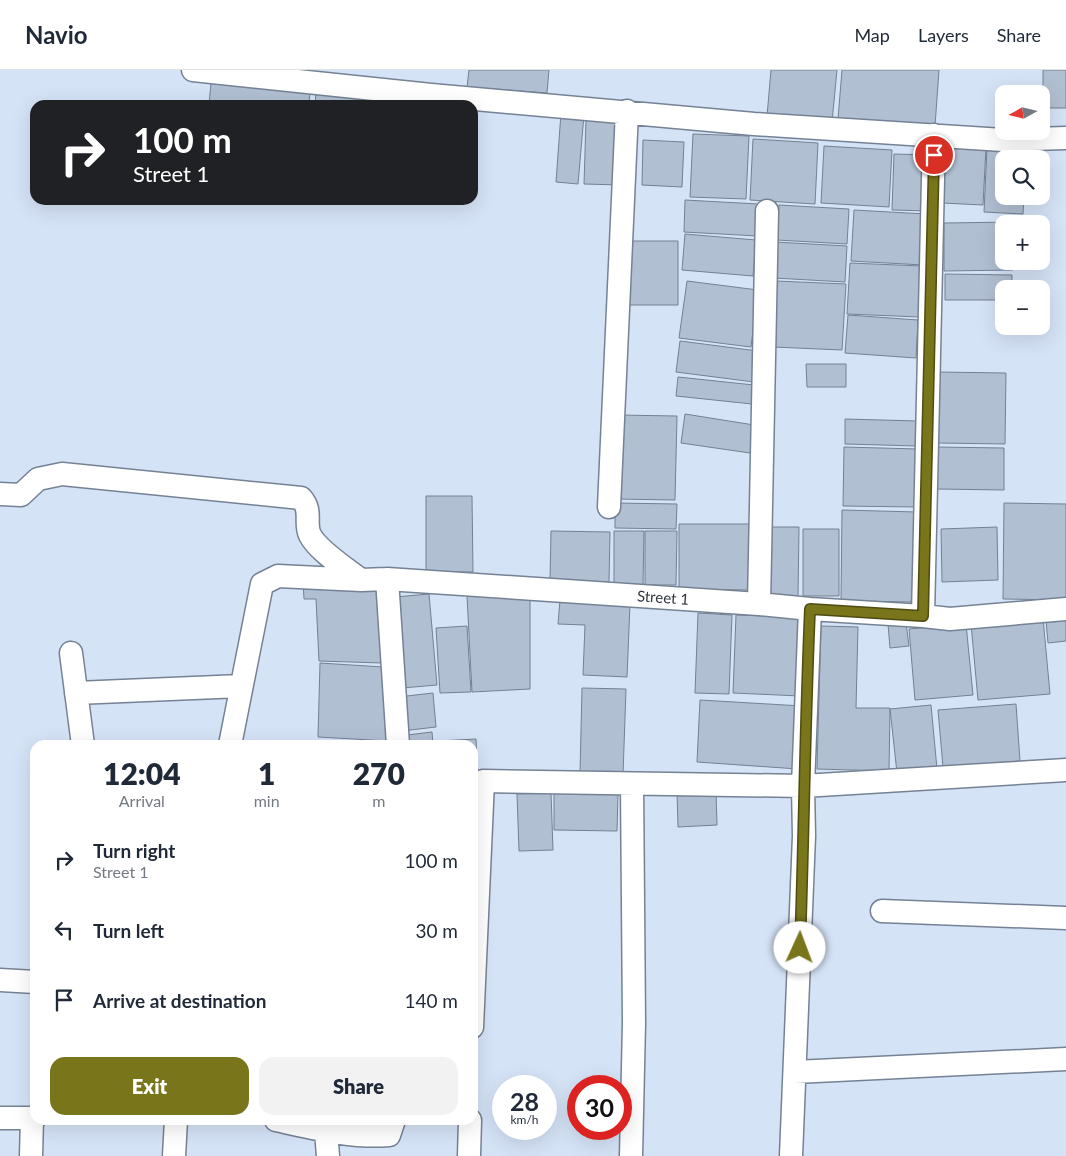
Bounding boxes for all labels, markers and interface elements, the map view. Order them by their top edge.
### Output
text: Navio [25,20,88,49]
text: Map [854,24,890,46]
text: Layers [918,24,969,46]
text: Share [997,24,1041,46]
north arrow [995,85,1050,140]
map controls [995,85,1050,335]
text: 100 m [133,118,232,160]
icon: right [50,120,115,185]
pin [913,134,955,176]
icon: arrive [920,141,948,169]
button: search [995,150,1050,205]
text: Street 1 [133,160,209,187]
button: + [995,215,1050,270]
button: − [995,280,1050,335]
street label: Street 1 [636,586,690,608]
text: 12:04 [103,755,181,791]
text: 1 [258,755,275,791]
text: 270 [353,755,405,791]
text: Arrival [119,791,165,810]
text: min [254,791,280,810]
text: m [372,791,385,810]
text: Turn right [93,839,175,862]
icon: right [50,846,78,874]
text: 100 m [404,849,458,872]
text: Street 1 [93,862,149,881]
icon: left [50,916,78,944]
text: Turn left [93,919,164,942]
text: 30 m [415,919,458,942]
position arrow [773,921,825,973]
icon: arrive [50,986,78,1014]
text: Arrive at destination [93,989,266,1012]
text: 140 m [404,989,458,1012]
button: Exit [50,1057,249,1115]
button: Share [259,1057,458,1115]
speed limit sign: 30 [567,1075,632,1140]
text: 28 [510,1086,539,1116]
text: km/h [510,1112,539,1127]

